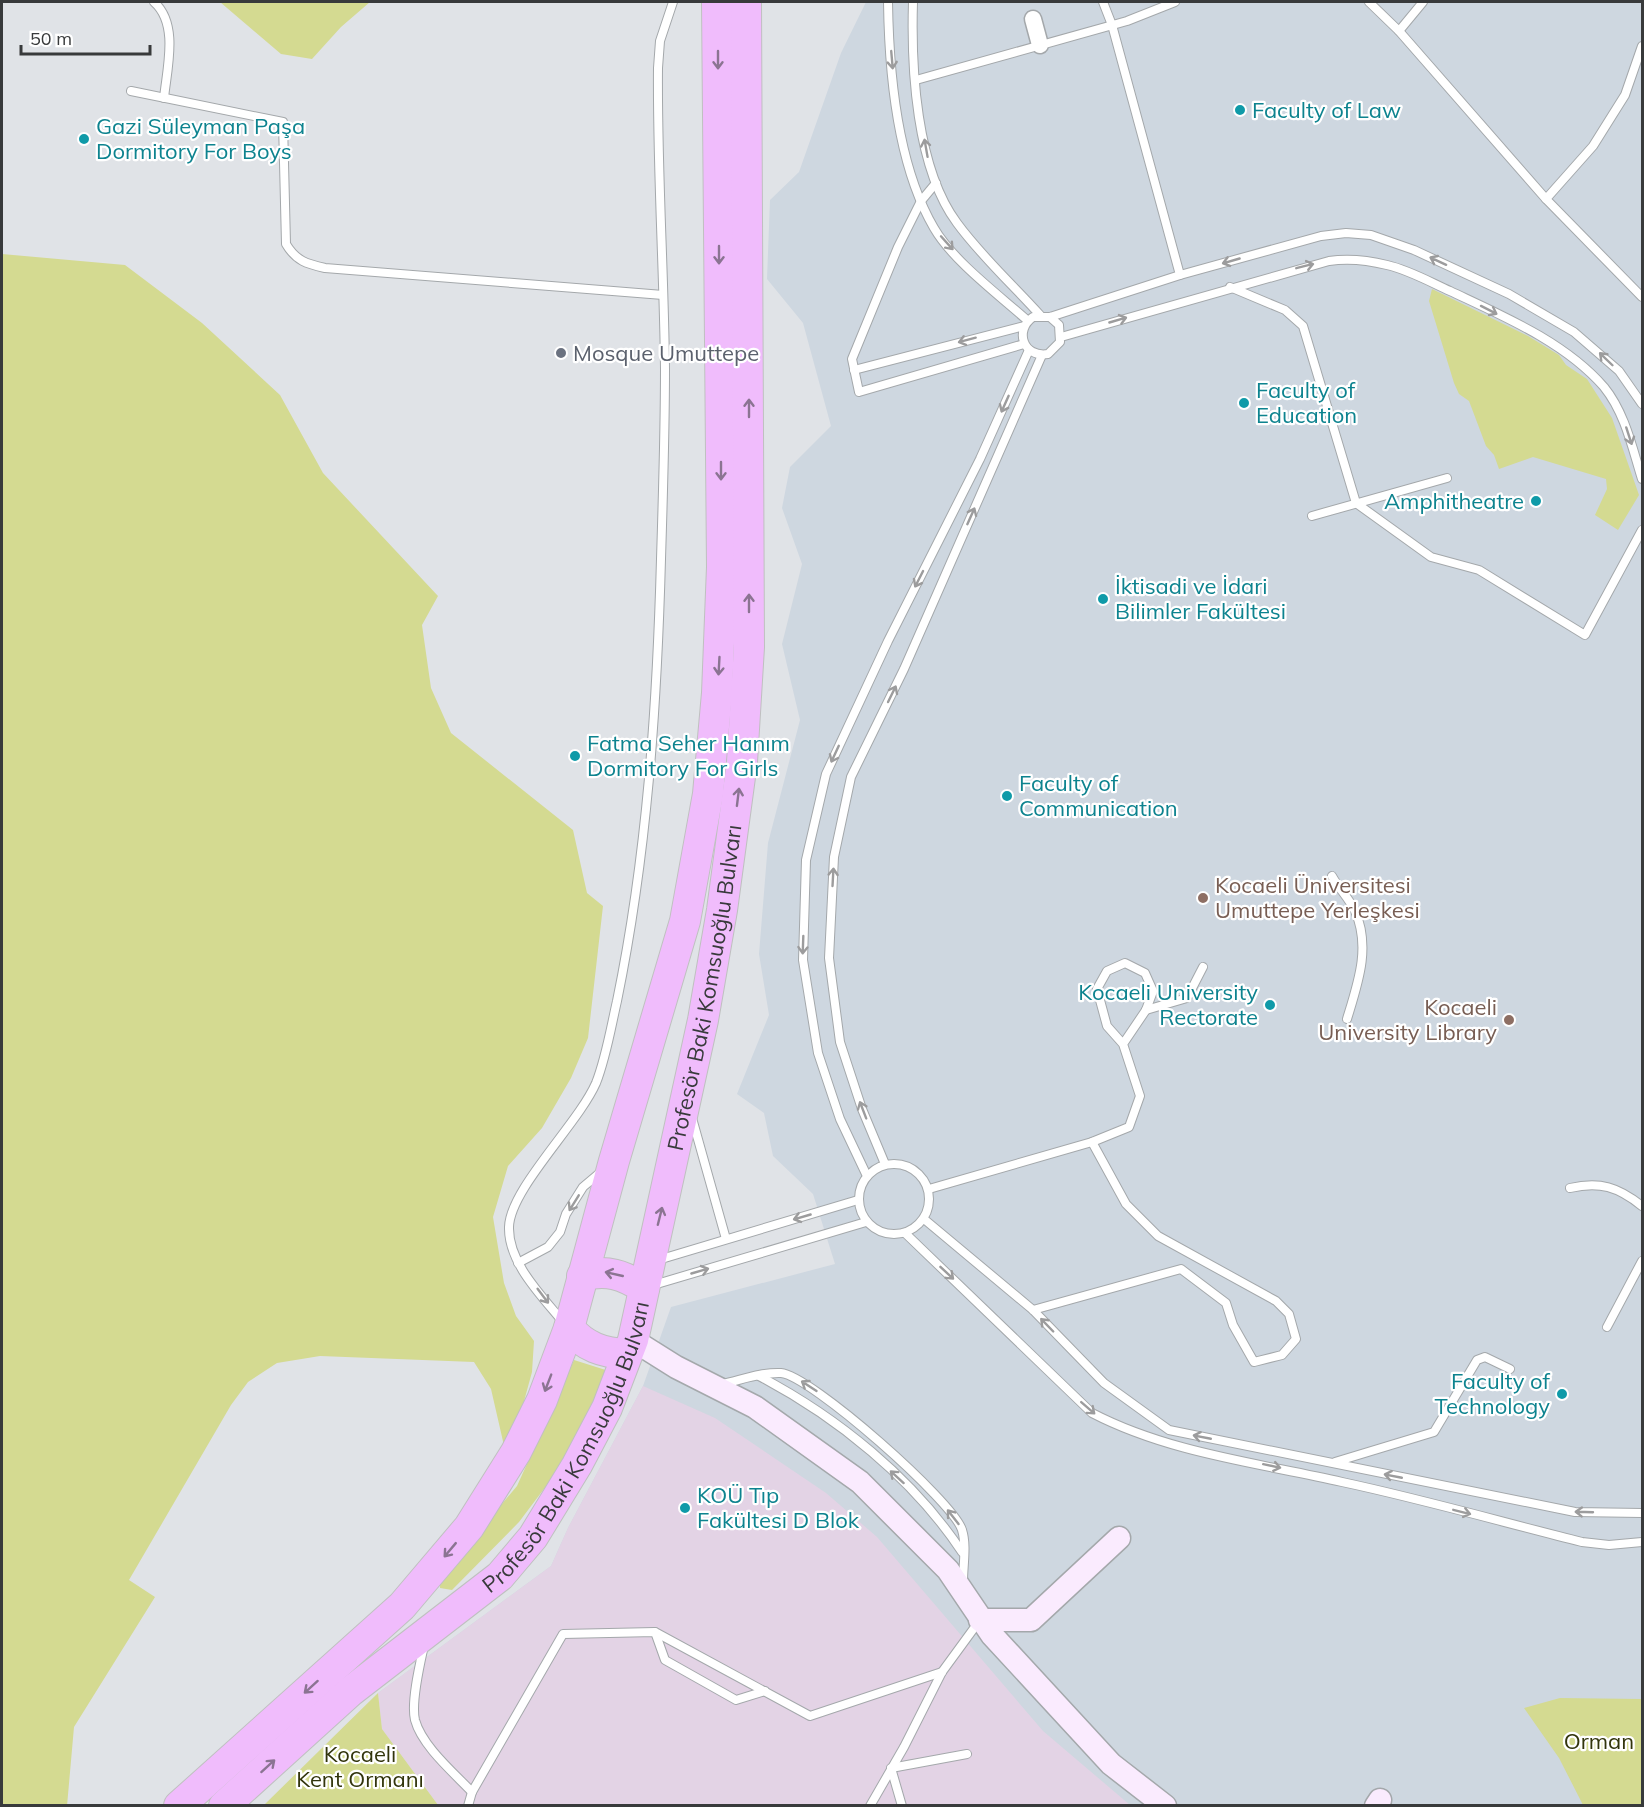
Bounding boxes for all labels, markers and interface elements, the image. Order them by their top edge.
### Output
scale bar [21,18,150,56]
text: 50 m [30,27,72,50]
one-way arrow [712,49,724,69]
one-way arrow [887,49,898,69]
place label: Faculty of Law [1252,96,1401,124]
marker: Faculty of Law [1233,103,1247,117]
place label: Gazi Süleyman Paşa Dormitory For Boys [96,112,305,165]
marker: Gazi Süleyman Paşa Dormitory For Boys [77,132,91,146]
one-way arrow [921,139,932,159]
one-way arrow [940,235,954,250]
one-way arrow [713,244,725,264]
one-way arrow [1222,255,1241,267]
one-way arrow [1430,255,1448,267]
one-way arrow [1295,260,1314,272]
one-way arrow [1479,305,1497,317]
one-way arrow [1108,314,1127,325]
one-way arrow [958,335,977,346]
place label: Mosque Umuttepe [573,339,759,367]
marker: Mosque Umuttepe [554,346,568,360]
one-way arrow [1599,351,1614,366]
place label: Faculty of Education [1256,376,1357,429]
one-way arrow [999,394,1010,412]
marker: Faculty of Education [1237,396,1251,410]
one-way arrow [743,398,755,418]
one-way arrow [1624,426,1635,445]
one-way arrow [715,460,727,480]
place label: Amphitheatre [1384,487,1524,515]
marker: Amphitheatre [1529,494,1543,508]
one-way arrow [966,507,977,525]
one-way arrow [913,569,925,587]
place label: İktisadi ve İdari Bilimler Fakültesi [1115,572,1286,625]
marker: İktisadi ve İdari Bilimler Fakültesi [1096,592,1110,606]
one-way arrow [743,593,755,613]
one-way arrow [713,655,724,675]
one-way arrow [886,685,898,703]
place label: Fatma Seher Hanım Dormitory For Girls [587,729,790,782]
one-way arrow [828,745,840,763]
marker: Fatma Seher Hanım Dormitory For Girls [568,749,582,763]
place label: Faculty of Communication [1019,769,1178,822]
one-way arrow [733,788,744,808]
marker: Faculty of Communication [1000,789,1014,803]
street label: Profesör Baki Komsuoğlu Bulvarı [661,823,747,1153]
one-way arrow [828,868,839,888]
place label: Kocaeli Üniversitesi Umuttepe Yerleşkesi [1215,871,1420,924]
marker: Kocaeli Üniversitesi Umuttepe Yerleşkesi [1196,891,1210,905]
one-way arrow [797,935,809,955]
place label: Kocaeli University Rectorate [1078,978,1258,1031]
place label: Kocaeli University Library [1318,993,1497,1046]
marker: Kocaeli University Rectorate [1263,998,1277,1012]
marker: Kocaeli University Library [1502,1013,1516,1027]
one-way arrow [856,1101,867,1120]
one-way arrow [567,1194,579,1211]
one-way arrow [655,1207,667,1226]
one-way arrow [793,1212,812,1223]
one-way arrow [690,1265,709,1276]
one-way arrow [940,1266,955,1280]
one-way arrow [605,1268,624,1280]
one-way arrow [536,1288,549,1304]
street label: Profesör Baki Komsuoğlu Bulvarı [476,1299,655,1599]
one-way arrow [1040,1317,1055,1332]
place label: Faculty of Technology [1434,1367,1551,1420]
one-way arrow [542,1373,553,1392]
one-way arrow [801,1380,818,1392]
marker: Faculty of Technology [1555,1387,1569,1401]
one-way arrow [1080,1401,1095,1415]
one-way arrow [1192,1431,1212,1442]
one-way arrow [1263,1461,1282,1473]
one-way arrow [890,1470,905,1484]
one-way arrow [1383,1470,1403,1481]
place label: KOÜ Tıp Fakültesi D Blok [697,1481,860,1534]
marker: KOÜ Tıp Fakültesi D Blok [678,1501,692,1515]
one-way arrow [1452,1506,1471,1518]
one-way arrow [1575,1507,1595,1518]
one-way arrow [946,1510,959,1526]
one-way arrow [443,1542,456,1558]
one-way arrow [304,1680,319,1694]
park label: Orman [1564,1727,1634,1755]
park label: Kocaeli Kent Ormanı [296,1740,424,1793]
one-way arrow [260,1759,275,1773]

